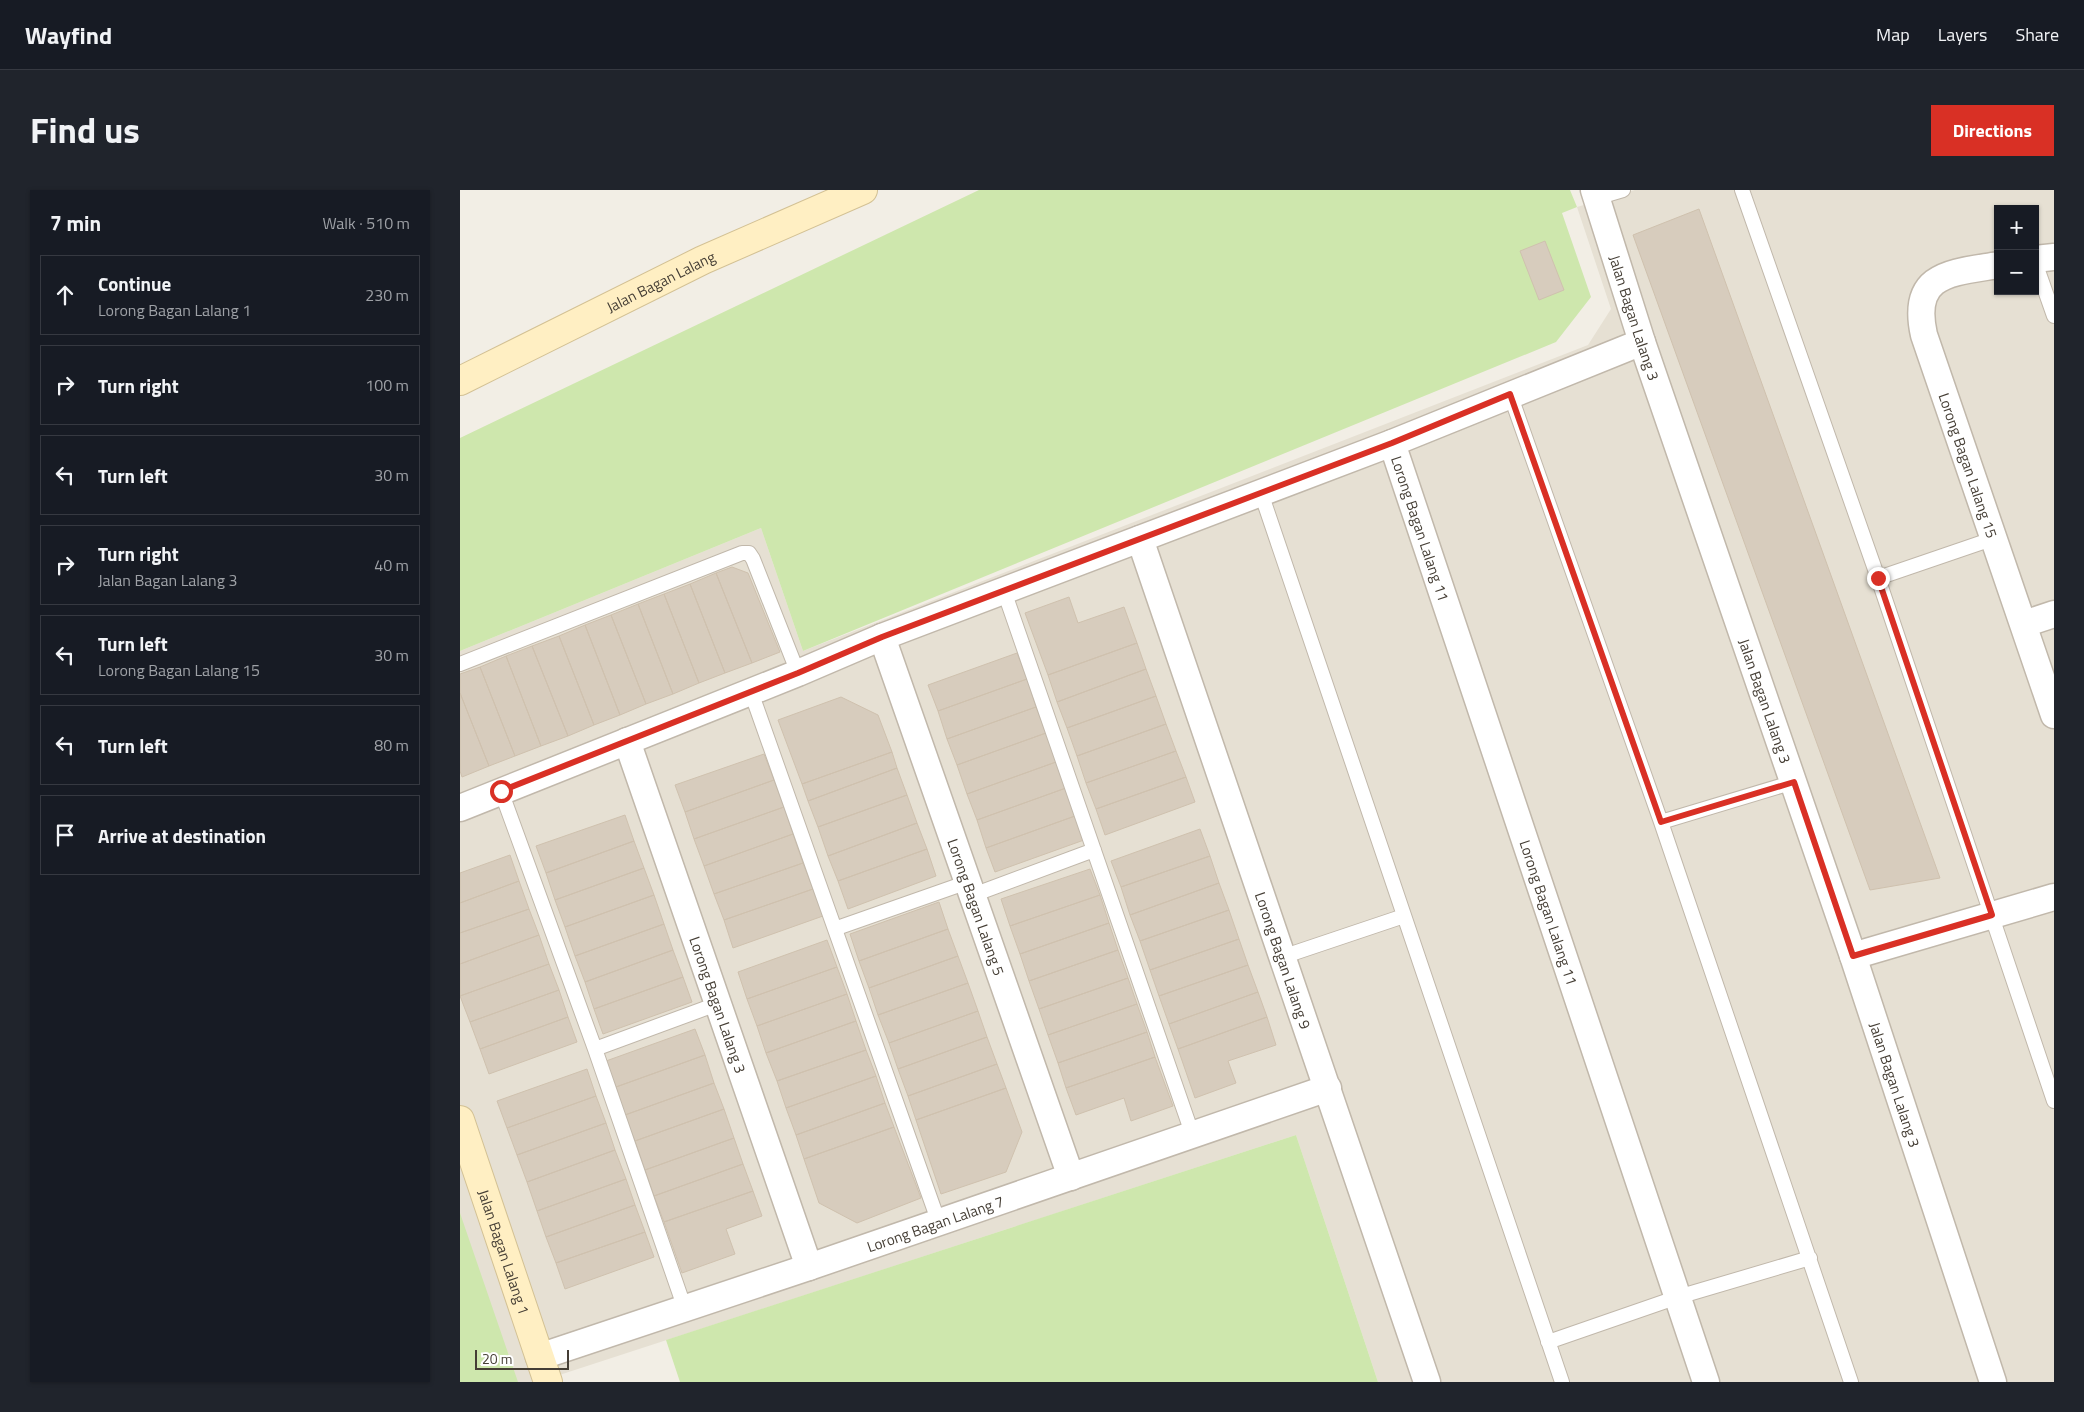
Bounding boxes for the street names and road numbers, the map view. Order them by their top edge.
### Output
street label: Jalan Bagan Lalang [602,245,719,318]
street label: Jalan Bagan Lalang 3 [1604,252,1666,384]
street label: Lorong Bagan Lalang 15 [1933,390,2004,541]
street label: Lorong Bagan Lalang 11 [1386,453,1456,604]
street label: Jalan Bagan Lalang 3 [1733,635,1797,767]
street label: Lorong Bagan Lalang 5 [942,835,1011,979]
street label: Lorong Bagan Lalang 11 [1514,837,1584,988]
street label: Lorong Bagan Lalang 9 [1249,889,1317,1032]
street label: Lorong Bagan Lalang 3 [684,933,753,1076]
street label: Jalan Bagan Lalang 3 [1864,1019,1927,1150]
street label: Jalan Bagan Lalang 1 [473,1186,536,1317]
street label: Lorong Bagan Lalang 7 [863,1189,1007,1258]

